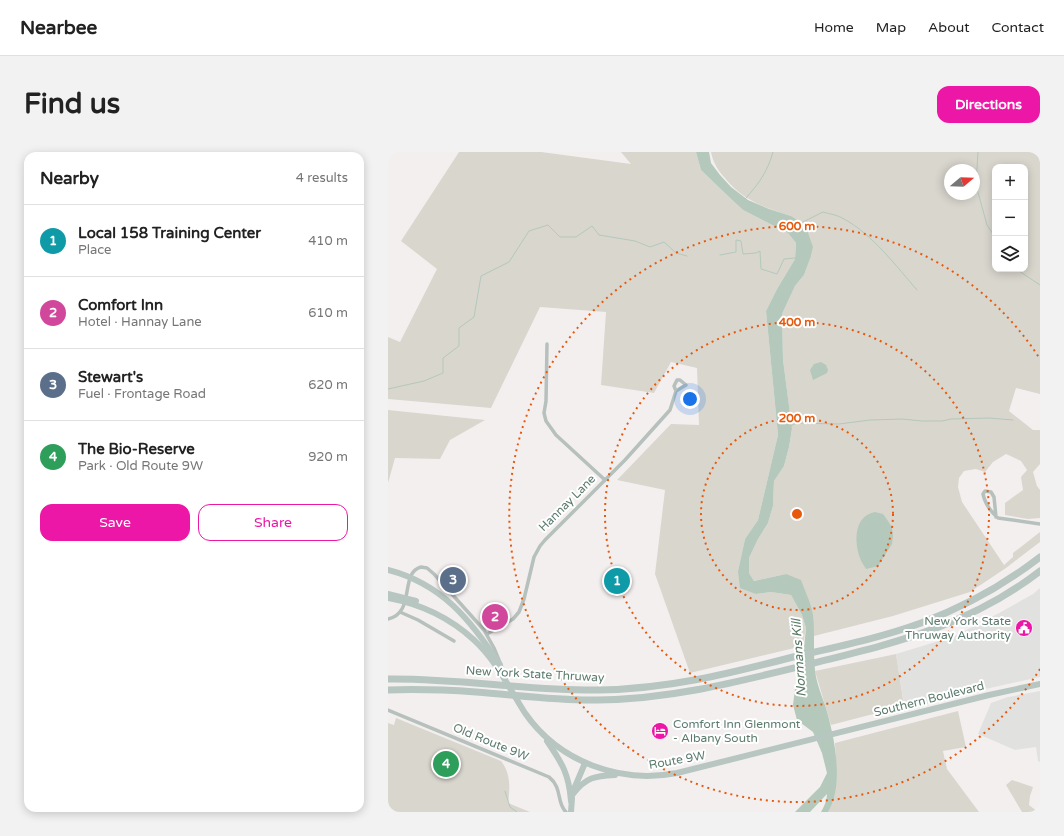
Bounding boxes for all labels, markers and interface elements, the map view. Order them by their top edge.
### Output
text: Nearbee [20,17,97,39]
text: Home [814,19,854,36]
text: Map [876,19,906,36]
text: About [928,19,970,36]
text: Contact [992,19,1044,36]
button: Directions [937,86,1040,123]
text: Find us [24,87,120,121]
north arrow [944,164,980,200]
map controls [992,164,1028,272]
button: + [992,164,1028,200]
text: Nearby [40,168,99,189]
text: 4 results [296,170,348,186]
button: − [992,200,1028,236]
text: 600 m [779,219,815,233]
text: Local 158 Training Center [78,224,261,242]
text: 1 [49,233,57,249]
text: 410 m [308,233,348,249]
button: layers [992,236,1028,272]
text: Place [78,242,111,258]
text: Comfort Inn [78,296,163,314]
text: 2 [49,305,57,321]
text: 610 m [308,305,348,321]
text: Hotel · Hannay Lane [78,314,202,330]
text: 400 m [779,315,815,329]
text: Stewart's [78,368,143,386]
text: 3 [49,377,57,393]
text: 620 m [308,377,348,393]
text: Fuel · Frontage Road [78,386,206,402]
your location [680,389,700,409]
text: 200 m [779,411,815,425]
text: The Bio-Reserve [78,440,195,458]
text: 4 [49,449,57,465]
text: 920 m [308,449,348,465]
text: Park · Old Route 9W [78,458,203,474]
street label: Hannay Lane [536,472,598,534]
button: Save [40,504,190,541]
button: Share [198,504,348,541]
centre of rings [790,507,804,521]
pin: 3 [440,565,466,595]
pin: 1 [604,566,630,596]
pin: 2 [482,602,508,632]
place label: New York State Thruway Authority [905,614,1012,642]
water label: Normans Kill [788,617,810,698]
public building icon: New York State Thruway Authority [1014,618,1034,638]
street label: New York State Thruway [465,663,605,685]
street label: Southern Boulevard [872,679,986,719]
place label: Comfort Inn Glenmont - Albany South [673,717,801,745]
street label: Old Route 9W [451,720,531,764]
hotel icon: Comfort Inn Glenmont - Albany South [650,721,670,741]
street label: Route 9W [648,748,706,772]
pin: 4 [433,749,459,779]

